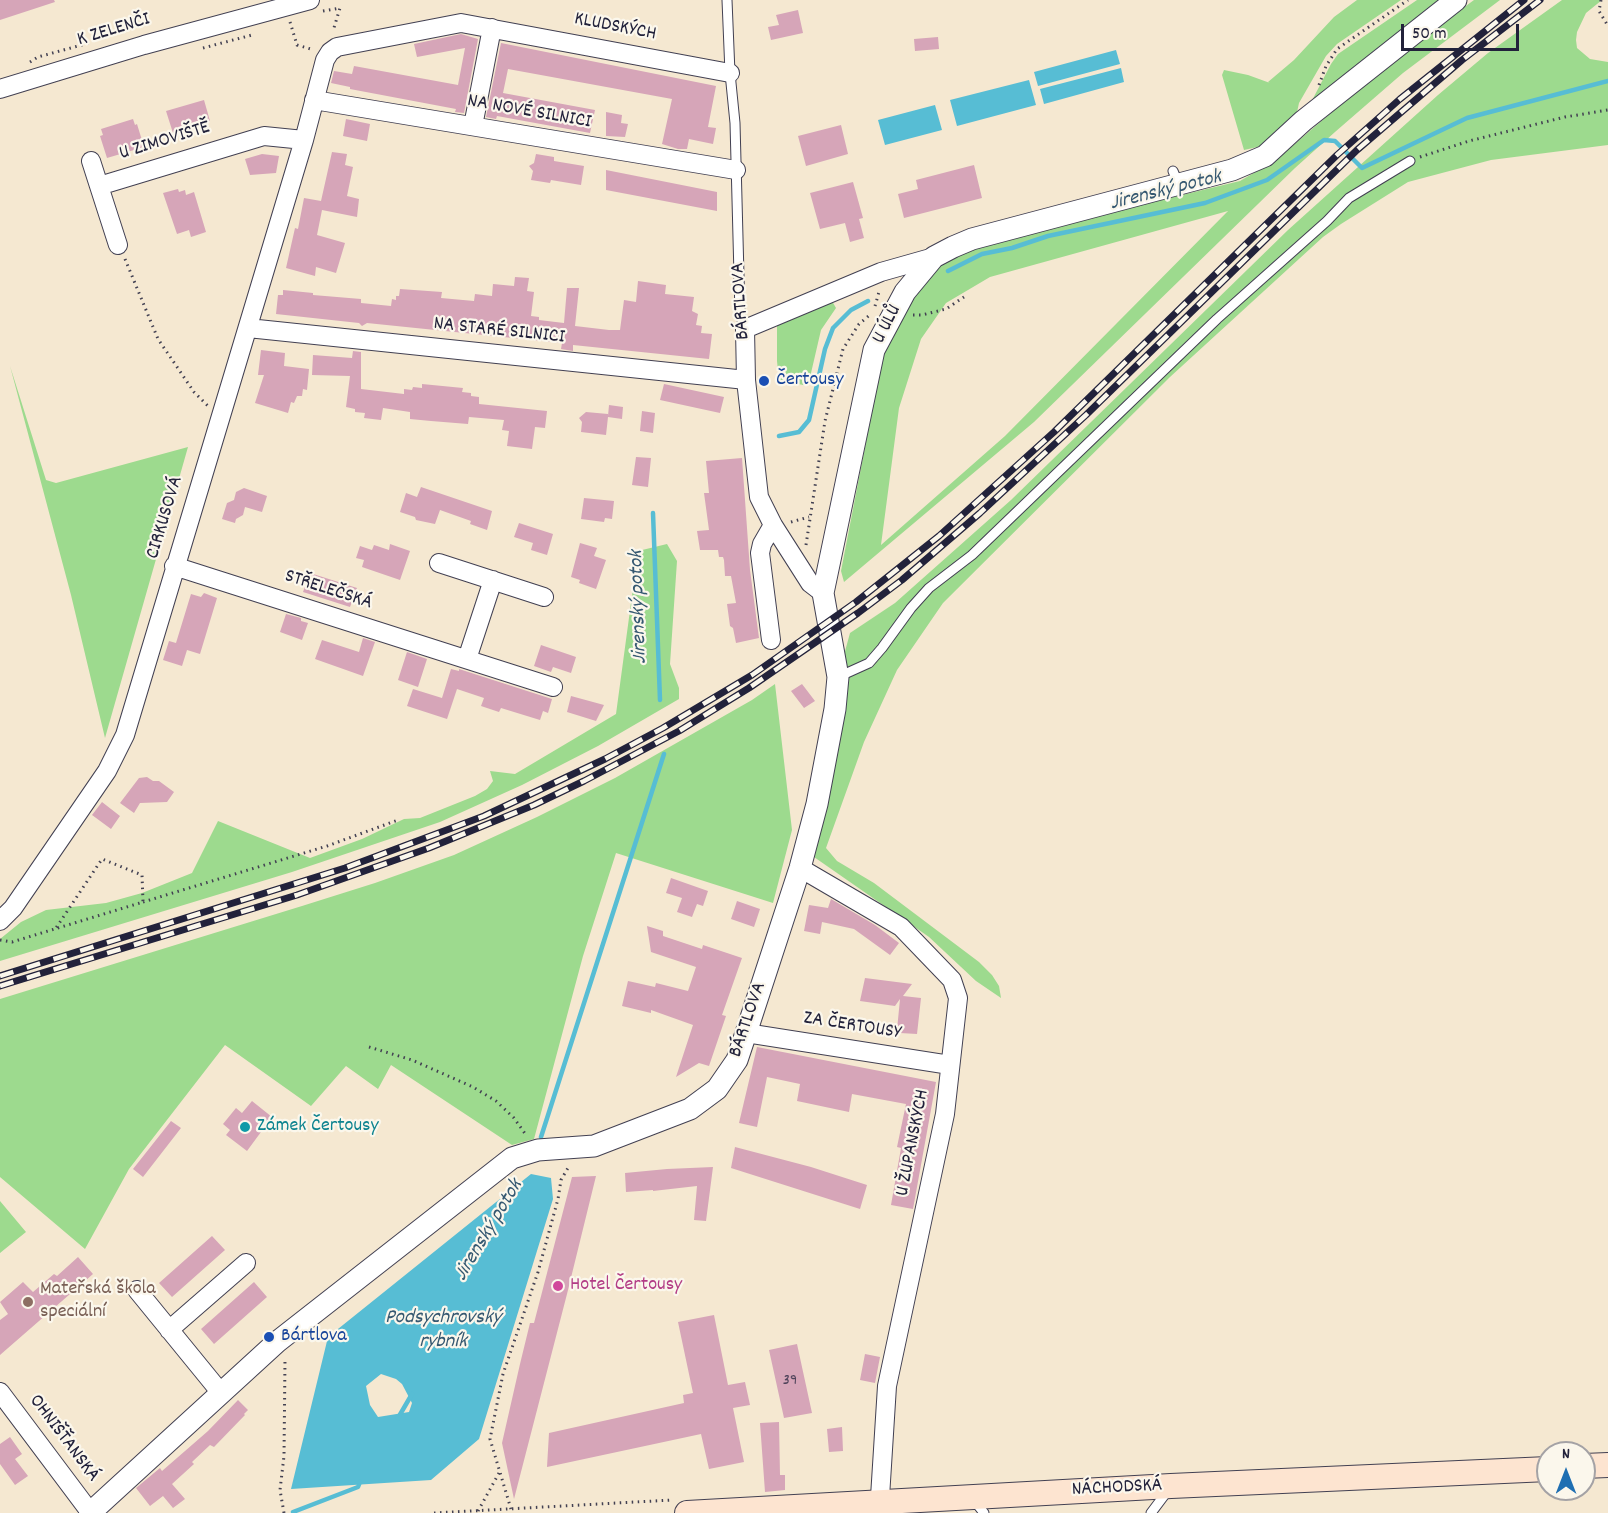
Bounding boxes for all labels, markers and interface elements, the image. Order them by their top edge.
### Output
street label: KLUDSKÝCH [572,8,658,48]
street label: K ZELENČI [75,9,153,53]
scale bar [1404,12,1522,50]
text: 50 m [1412,22,1447,47]
street label: NA NOVÉ SILNICI [465,90,593,136]
street label: U ZIMOVIŠTĚ [117,117,213,167]
water label: Jirenský potok [1108,166,1224,218]
street label: BÁRTLOVA [727,261,757,341]
street label: U ÚLŮ [868,302,908,348]
street label: NA STARÉ SILNICI [432,313,566,351]
place label: Čertousy [776,369,844,393]
marker: Čertousy [757,374,771,388]
street label: CIRKUSOVÁ [142,474,190,562]
water label: Jirenský potok [625,550,655,664]
street label: STŘELEČSKÁ [281,566,375,616]
street label: BÁRTLOVA [725,979,773,1061]
street label: ZA ČERTOUSY [802,1007,902,1047]
street label: U ŽUPANSKÝCH [892,1088,936,1198]
place label: Zámek Čertousy [257,1115,379,1139]
marker: Zámek Čertousy [238,1120,252,1134]
water label: Jirenský potok [450,1176,530,1286]
place label: Hotel Čertousy [570,1274,682,1298]
place label: Mateřská škola speciální [40,1278,156,1325]
marker: Hotel Čertousy [551,1279,565,1293]
marker: Mateřská škola speciální [21,1295,35,1309]
water label: Podsychrovský rybník [385,1306,501,1356]
place label: Bártlova [281,1325,347,1349]
marker: Bártlova [262,1330,276,1344]
house number: 39 [783,1372,797,1392]
street label: OHNIŠŤANSKÁ [22,1391,104,1487]
north arrow [1536,1441,1596,1501]
text: N [1562,1443,1570,1466]
street label: NÁCHODSKÁ [1071,1475,1163,1503]

